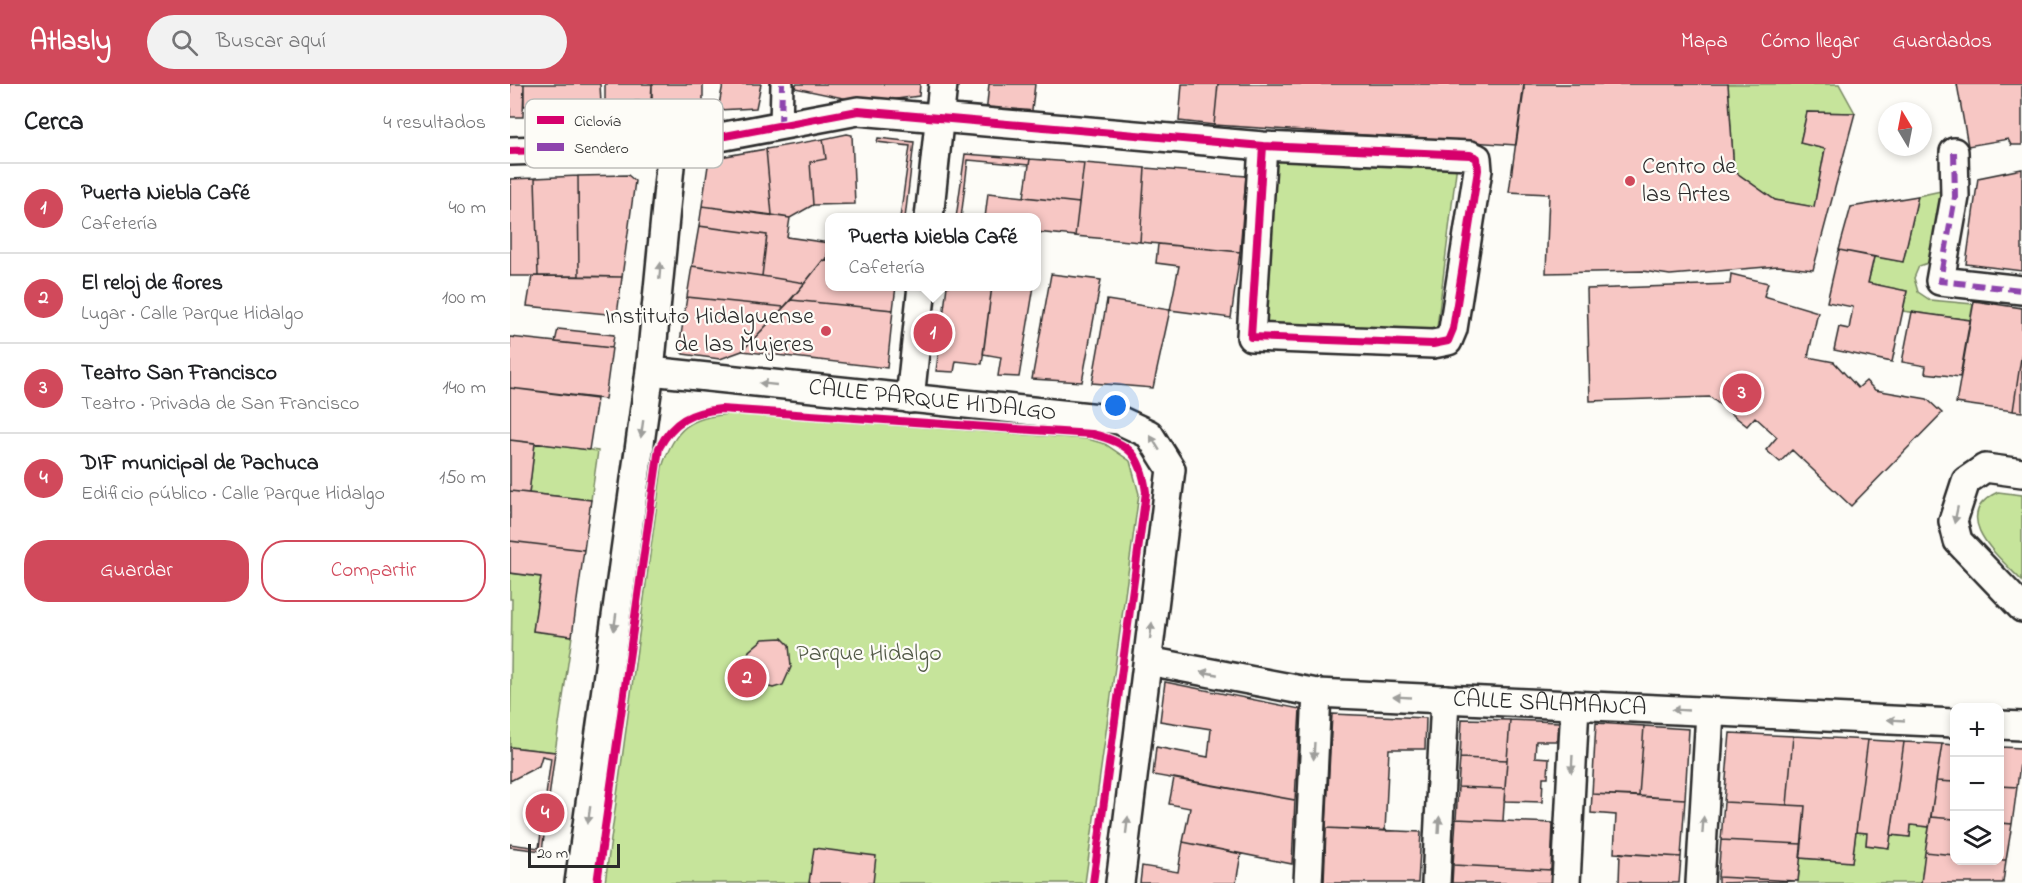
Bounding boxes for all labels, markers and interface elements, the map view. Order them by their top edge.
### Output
search box [147,15,567,69]
text: Atlasly [30,22,111,63]
icon: search [168,26,201,59]
text: Buscar aquí [216,26,326,58]
text: Mapa [1681,27,1728,57]
text: Cómo llegar [1761,27,1859,57]
text: Guardados [1892,27,1992,57]
legend [525,99,723,168]
north arrow [1878,102,1932,156]
text: Cerca [24,104,84,142]
text: 4 resultados [383,109,486,138]
text: Ciclovía [574,110,621,134]
text: Sendero [574,137,629,161]
place label: Centro de las Artes [1642,150,1736,213]
marker: Centro de las Artes [1623,174,1637,188]
text: Puerta Niebla Café [81,178,250,210]
text: 1 [40,194,47,223]
text: 40 m [449,194,486,223]
text: Cafetería [81,210,157,239]
popup [825,213,1041,291]
text: Puerta Niebla Café [849,222,1017,254]
text: Cafetería [849,254,925,283]
one-way arrow [655,262,665,281]
text: El reloj de flores [81,268,223,300]
text: 2 [39,284,48,313]
text: 100 m [442,284,486,313]
text: Lugar · Calle Parque Hidalgo [81,300,304,329]
place label: Instituto Hidalguense de las Mujeres [605,300,814,363]
pin: 1 [914,310,952,356]
marker: Instituto Hidalguense de las Mujeres [819,324,833,338]
text: Teatro San Francisco [81,358,277,390]
street label: CALLE PARQUE HIDALGO [807,370,1058,431]
pin: 3 [1722,370,1762,416]
text: 3 [39,374,48,403]
text: 140 m [442,374,486,403]
one-way arrow [759,379,778,389]
text: Teatro · Privada de San Francisco [81,390,359,419]
your location [1101,391,1130,420]
one-way arrow [637,420,646,439]
one-way arrow [1149,434,1160,451]
text: DIF municipal de Pachuca [81,448,319,480]
text: 4 [39,464,48,493]
text: 150 m [439,464,486,493]
text: Edificio público · Calle Parque Hidalgo [81,480,385,509]
one-way arrow [1951,506,1960,525]
button: Guardar [24,540,249,602]
button: Compartir [261,540,486,602]
one-way arrow [611,613,620,632]
one-way arrow [1147,622,1156,641]
park label: Parque Hidalgo [796,637,942,672]
pin: 2 [728,656,766,700]
one-way arrow [1199,668,1218,677]
street label: CALLE SALAMANCA [1452,682,1647,726]
one-way arrow [1392,692,1411,701]
map controls [1950,703,2004,865]
button: + [1950,703,2004,757]
one-way arrow [1671,706,1690,715]
one-way arrow [1887,716,1906,725]
one-way arrow [1310,742,1319,761]
one-way arrow [1568,754,1577,773]
button: − [1950,757,2004,811]
pin: 4 [525,790,564,836]
one-way arrow [584,806,593,825]
button: layers [1950,811,2004,865]
one-way arrow [1122,815,1132,834]
one-way arrow [1434,815,1443,834]
one-way arrow [1699,815,1708,834]
scale bar [528,841,620,868]
text: 20 m [537,842,568,866]

